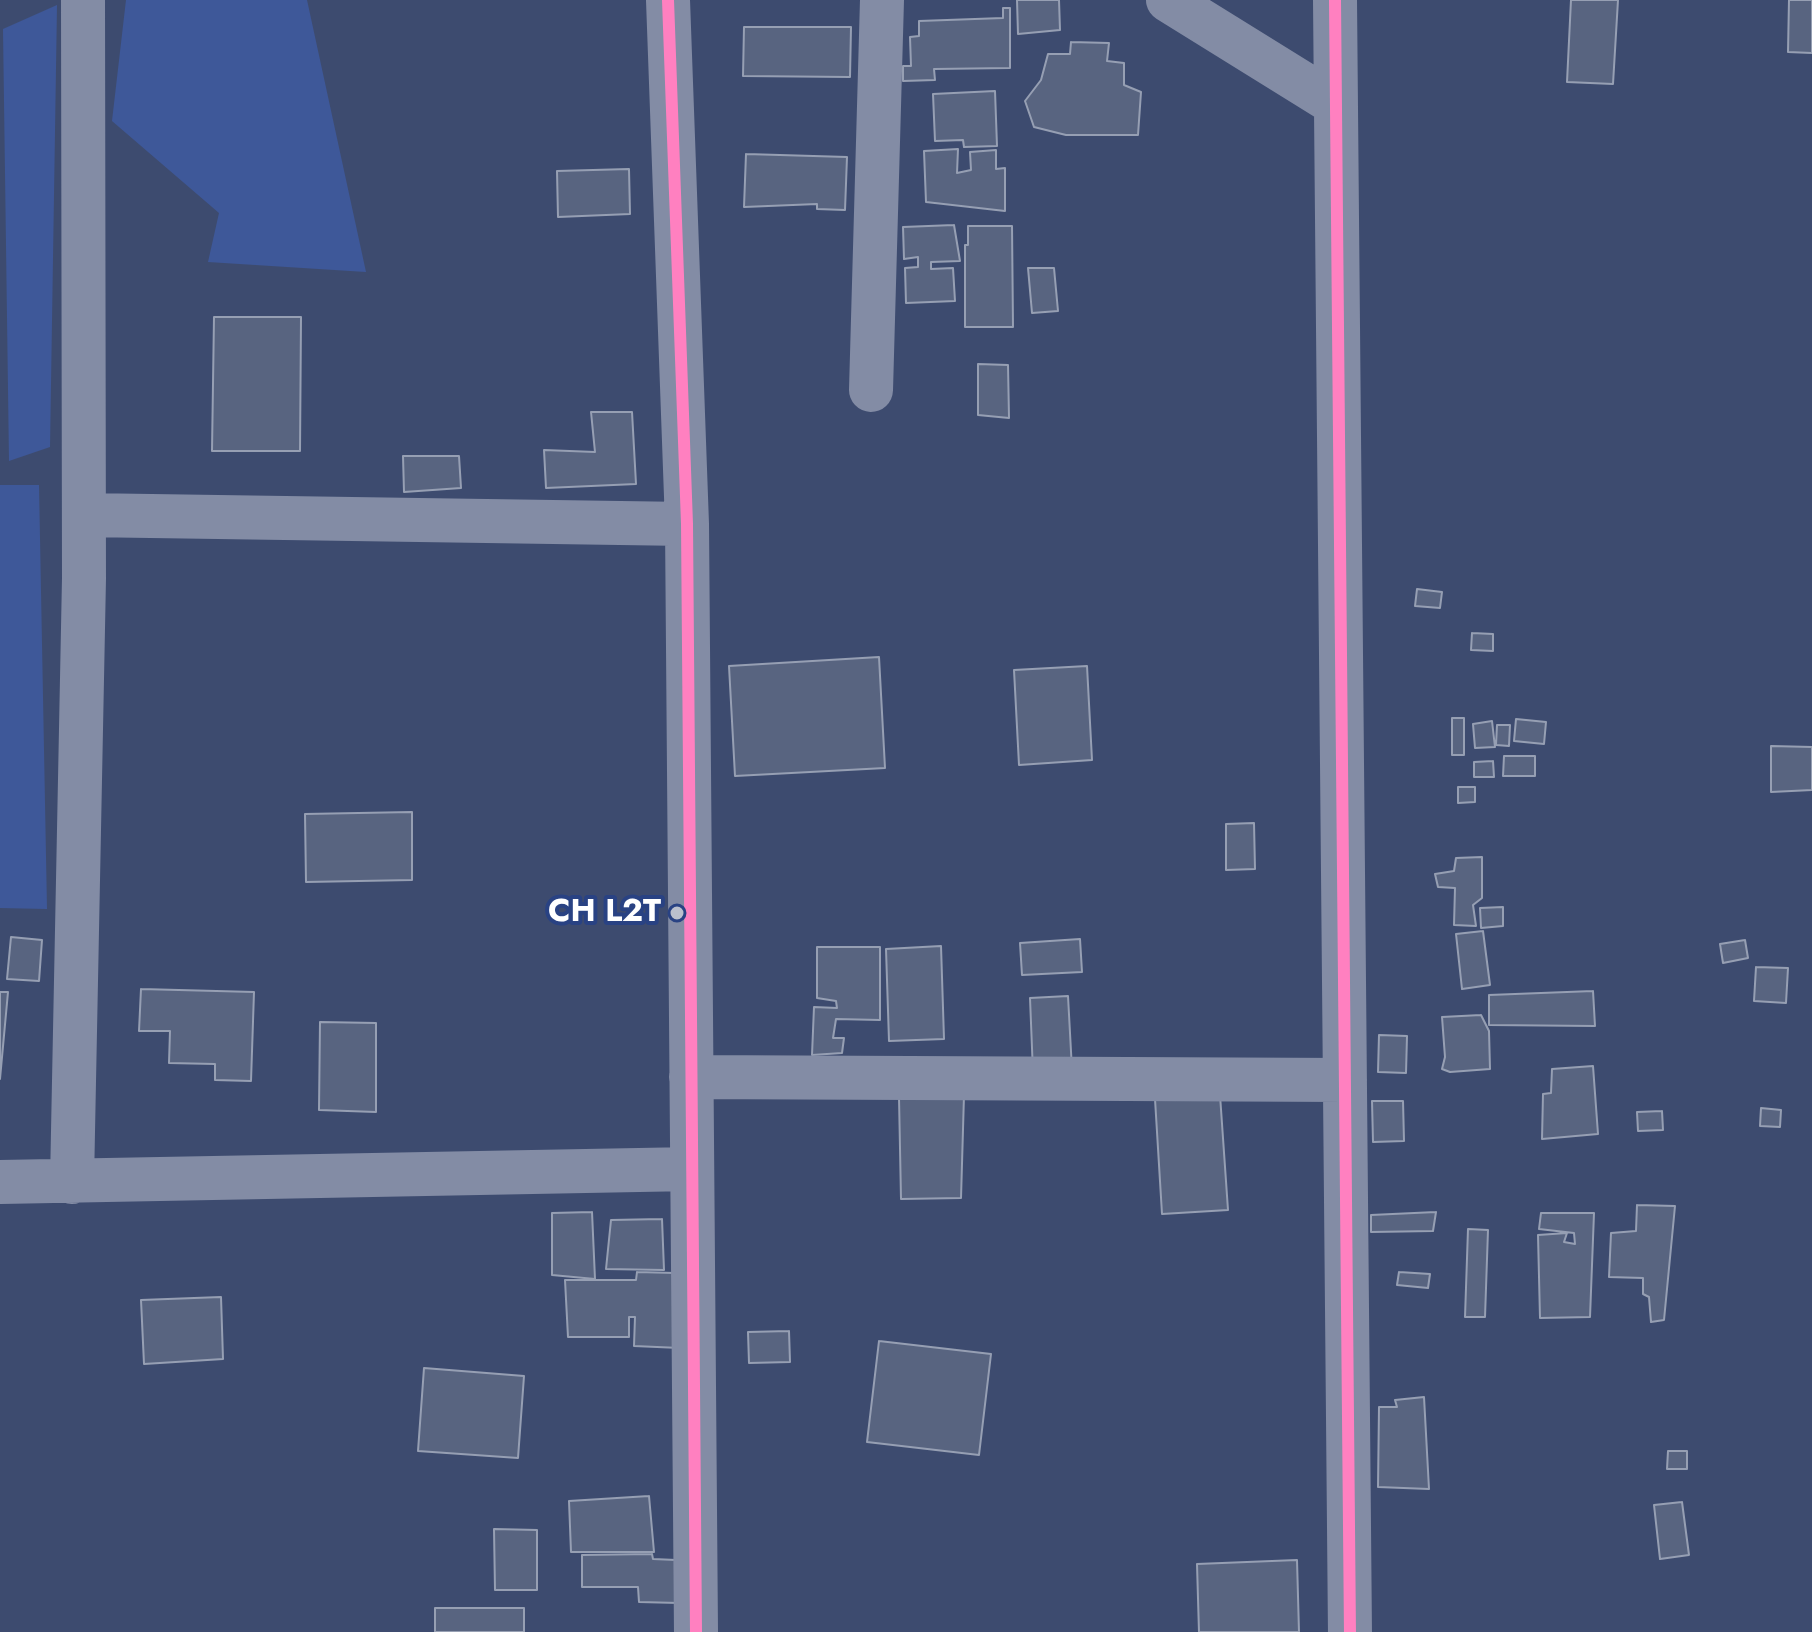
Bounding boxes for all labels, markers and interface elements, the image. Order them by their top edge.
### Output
place label: CH L2T [548,894,661,932]
marker: CH L2T [668,904,686,922]

